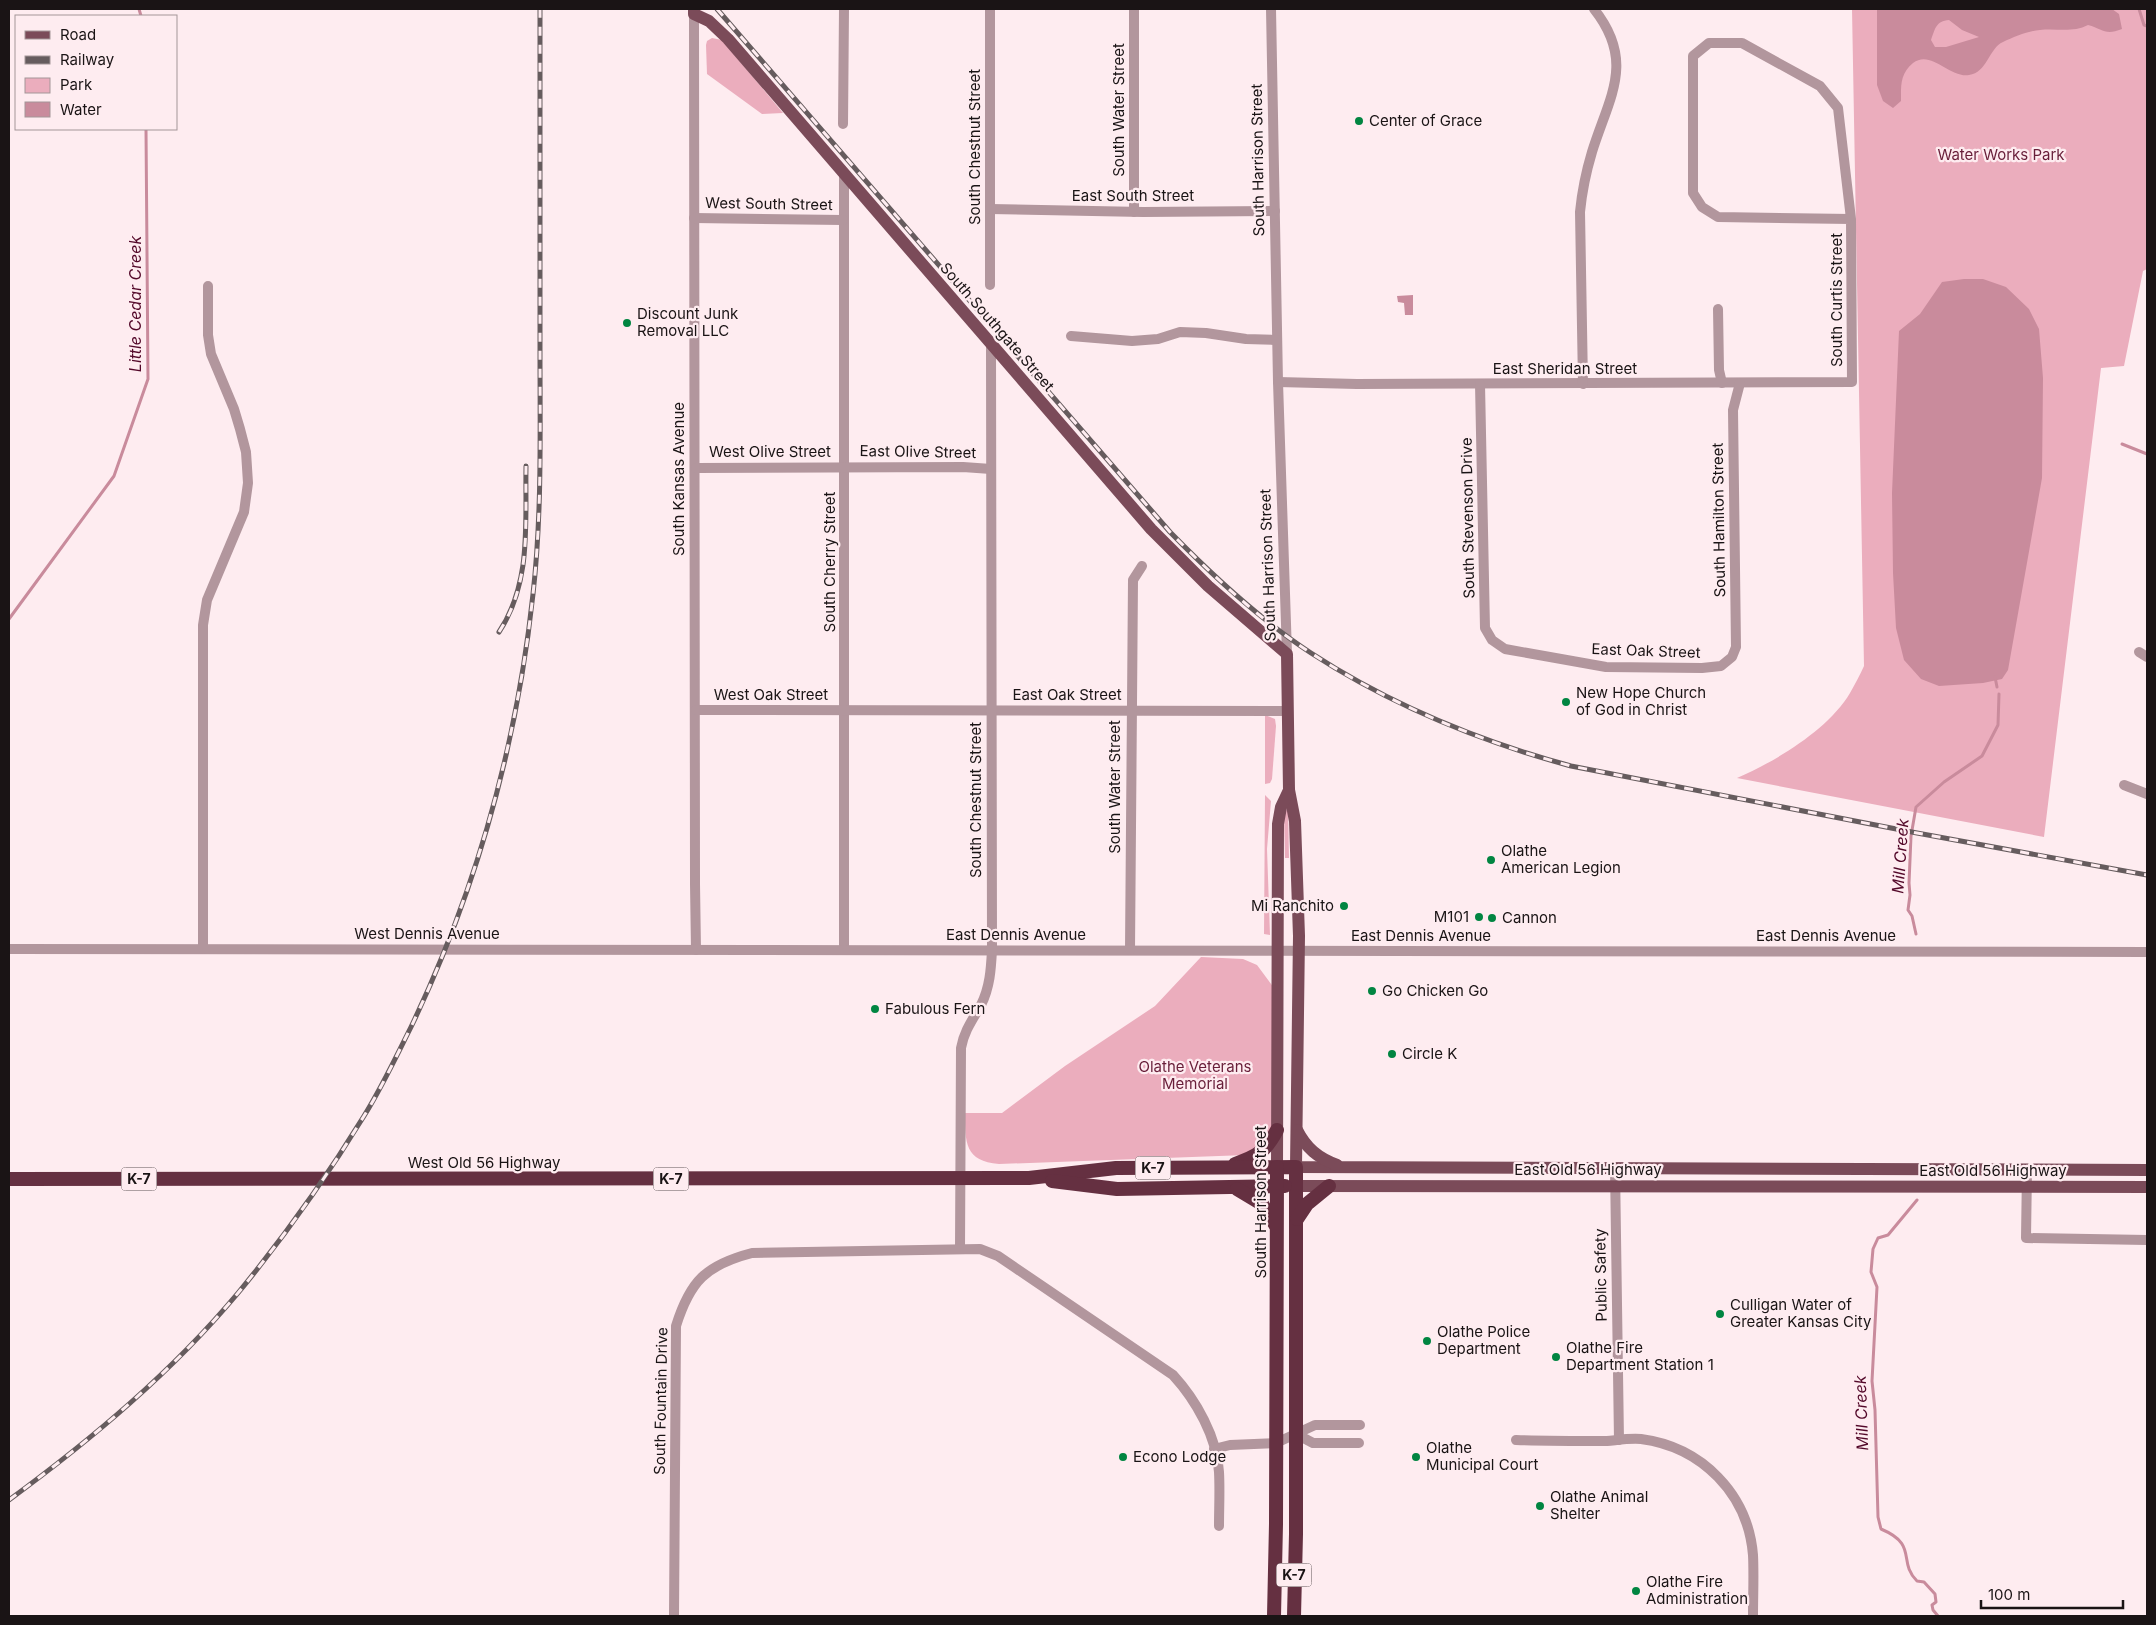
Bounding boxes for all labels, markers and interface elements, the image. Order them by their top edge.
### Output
legend [15,15,178,130]
text: Road [60,25,96,44]
street label: South Water Street [1109,43,1128,177]
text: Railway [60,50,115,69]
street label: South Chestnut Street [965,69,984,225]
text: Park [60,75,93,94]
street label: South Harrison Street [1247,83,1268,237]
text: Water [60,100,102,119]
place label: Center of Grace [1369,111,1482,130]
marker: Center of Grace [1353,115,1365,127]
park label: Water Works Park [1937,145,2065,164]
street label: East South Street [1072,186,1194,205]
street label: West South Street [705,193,833,214]
street label: South Curtis Street [1827,233,1846,367]
water label: Little Cedar Creek [125,236,145,372]
street label: South Southgate Street [936,258,1059,395]
place label: Discount Junk Removal LLC [637,304,739,340]
marker: Discount Junk Removal LLC [621,317,633,329]
street label: East Sheridan Street [1493,359,1637,378]
street label: South Kansas Avenue [669,402,688,556]
street label: South Stevenson Drive [1457,437,1478,599]
street label: East Olive Street [860,441,977,462]
street label: West Olive Street [709,442,831,461]
street label: South Hamilton Street [1708,442,1729,598]
street label: South Harrison Street [1255,488,1280,642]
street label: South Cherry Street [820,492,839,632]
street label: East Oak Street [1591,639,1701,662]
place label: New Hope Church of God in Christ [1576,683,1706,719]
street label: West Oak Street [714,685,828,704]
street label: East Oak Street [1012,685,1122,704]
marker: New Hope Church of God in Christ [1560,696,1572,708]
street label: South Water Street [1105,720,1124,854]
street label: South Chestnut Street [966,722,985,878]
water label: Mill Creek [1887,818,1913,894]
place label: Olathe American Legion [1501,841,1621,877]
marker: Olathe American Legion [1485,854,1497,866]
place label: Mi Ranchito [1251,896,1334,915]
marker: Mi Ranchito [1338,900,1350,912]
place label: M101 [1434,907,1469,926]
place label: Cannon [1502,908,1557,927]
marker: M101 [1473,911,1485,923]
marker: Cannon [1486,912,1498,924]
street label: West Dennis Avenue [354,924,500,943]
street label: East Dennis Avenue [946,925,1086,944]
street label: East Dennis Avenue [1351,926,1491,945]
street label: East Dennis Avenue [1756,926,1896,945]
place label: Go Chicken Go [1382,981,1488,1000]
marker: Go Chicken Go [1366,985,1378,997]
place label: Fabulous Fern [885,999,985,1018]
marker: Fabulous Fern [869,1003,881,1015]
place label: Circle K [1402,1044,1457,1063]
marker: Circle K [1386,1048,1398,1060]
park label: Olathe Veterans Memorial [1139,1057,1252,1093]
street label: South Harrison Street [1251,1126,1270,1278]
street label: West Old 56 Highway [408,1153,561,1172]
road number: K-7 [1136,1156,1170,1180]
street label: East Old 56 Highway [1514,1160,1662,1179]
street label: East Old 56 Highway [1919,1161,2067,1180]
road number: K-7 [122,1168,156,1190]
road number: K-7 [654,1168,688,1190]
street label: Public Safety [1590,1228,1611,1322]
place label: Culligan Water of Greater Kansas City [1730,1295,1872,1331]
marker: Culligan Water of Greater Kansas City [1714,1308,1726,1320]
place label: Olathe Police Department [1437,1322,1530,1358]
street label: South Fountain Drive [650,1327,671,1475]
marker: Olathe Police Department [1421,1335,1433,1347]
place label: Olathe Fire Department Station 1 [1566,1338,1714,1374]
marker: Olathe Fire Department Station 1 [1550,1351,1562,1363]
water label: Mill Creek [1850,1375,1872,1451]
place label: Olathe Municipal Court [1426,1438,1538,1474]
place label: Econo Lodge [1133,1447,1226,1466]
marker: Econo Lodge [1117,1451,1129,1463]
marker: Olathe Municipal Court [1410,1451,1422,1463]
place label: Olathe Animal Shelter [1550,1487,1648,1523]
marker: Olathe Animal Shelter [1534,1500,1546,1512]
road number: K-7 [1276,1564,1312,1586]
place label: Olathe Fire Administration [1646,1572,1748,1608]
scale bar [1981,1578,2124,1610]
marker: Olathe Fire Administration [1630,1585,1642,1597]
text: 100 m [1988,1585,2030,1604]

